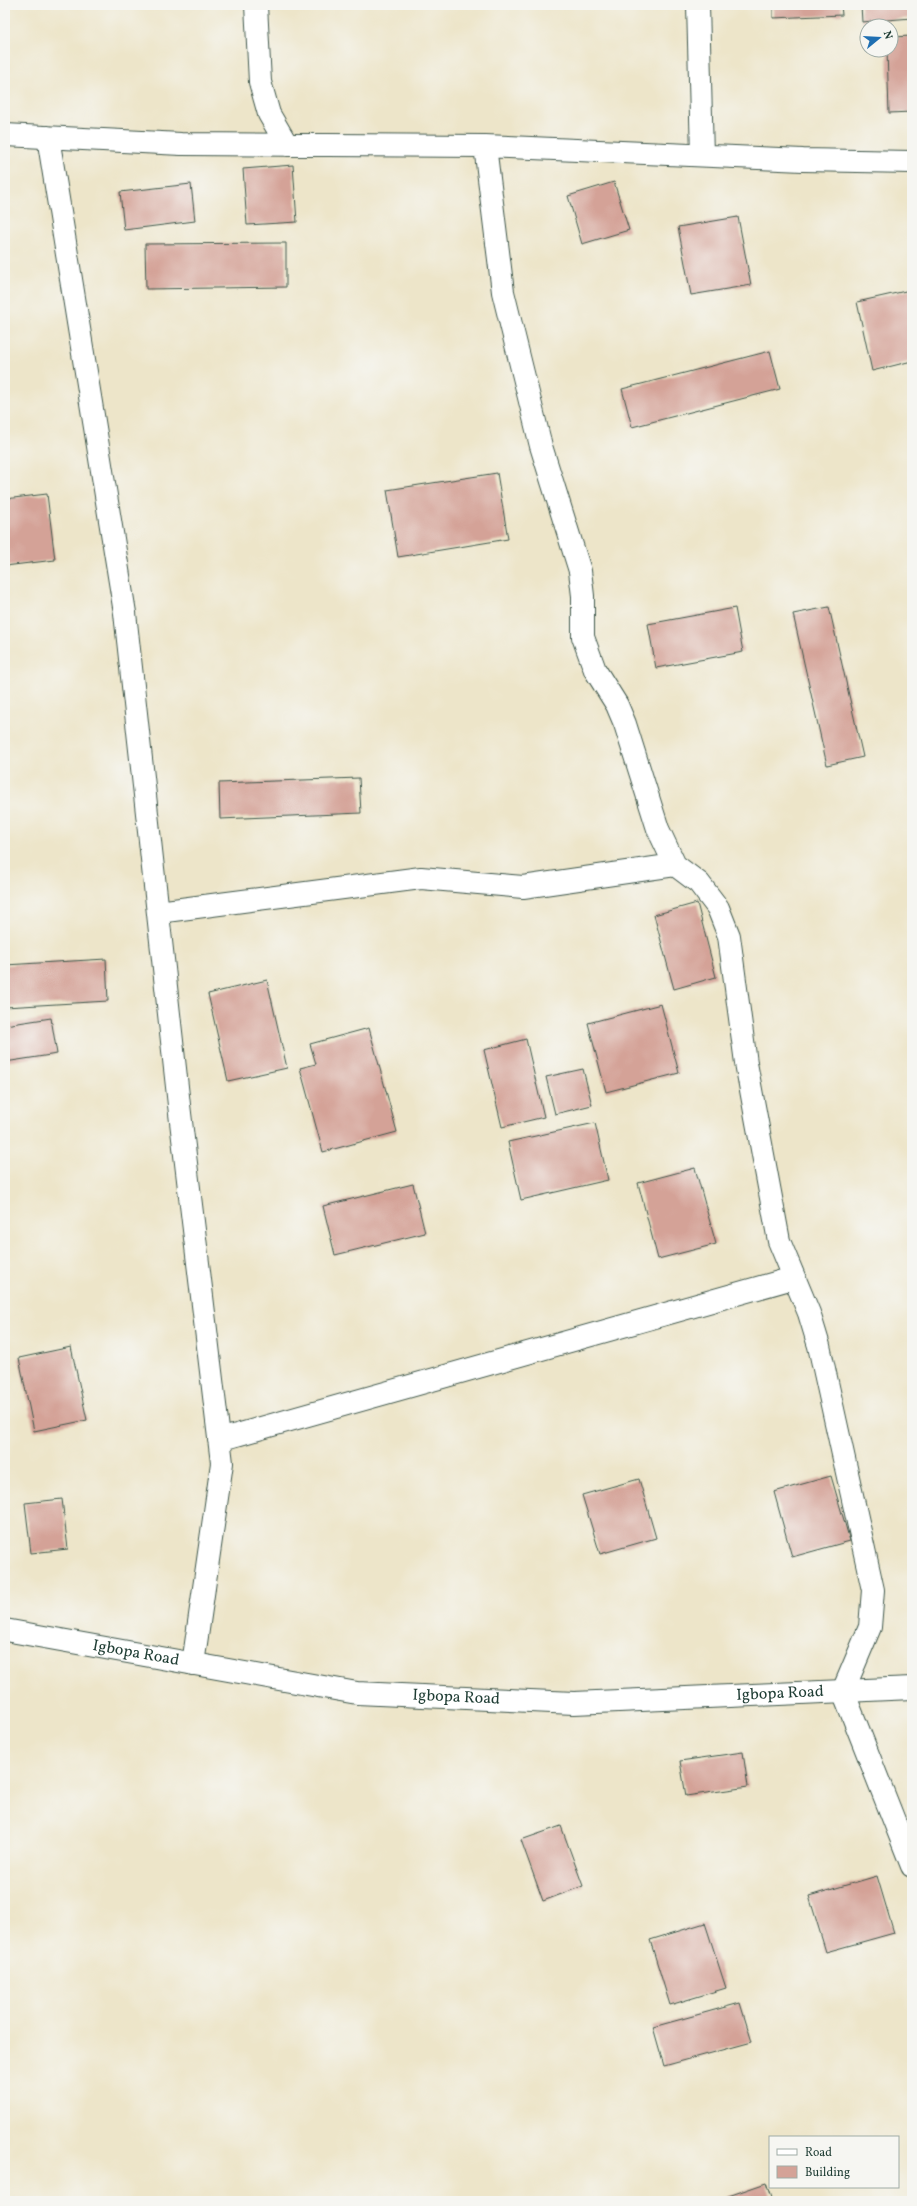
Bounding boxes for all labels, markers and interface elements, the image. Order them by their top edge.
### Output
north arrow [859,18,899,58]
text: N [879,29,895,41]
street label: Igbopa Road [91,1635,181,1672]
street label: Igbopa Road [736,1681,824,1707]
street label: Igbopa Road [412,1685,501,1711]
legend [769,2136,899,2188]
text: Road [805,2145,832,2161]
text: Building [805,2165,850,2181]

